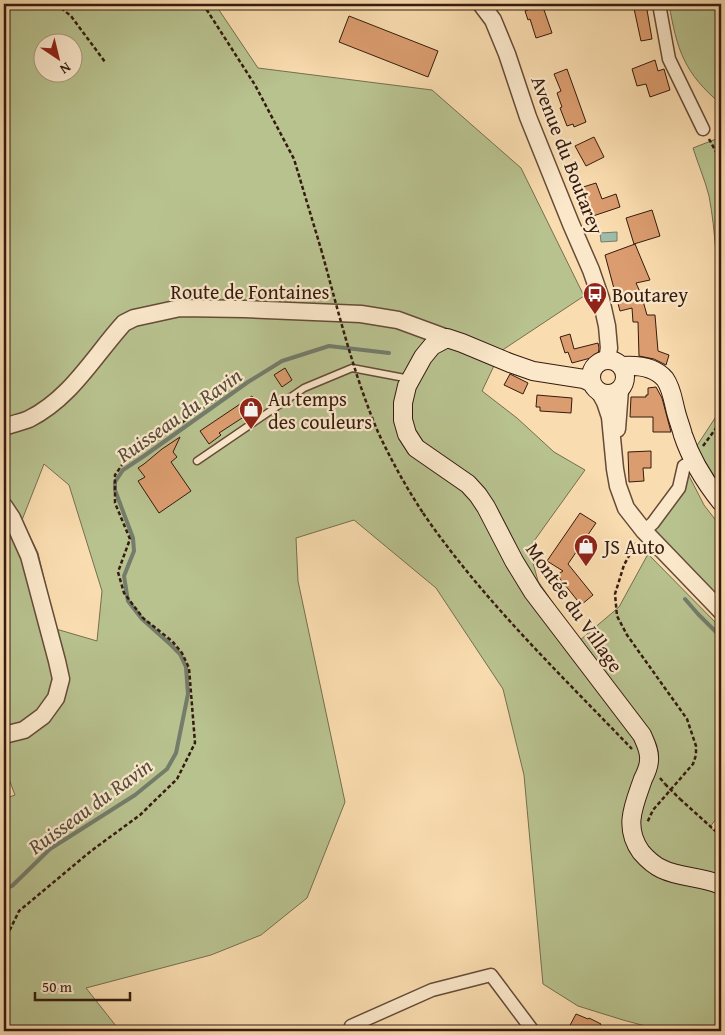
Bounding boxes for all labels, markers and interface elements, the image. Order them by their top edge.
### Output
north arrow [32,32,82,82]
text: N [55,58,75,80]
street label: Avenue du Boutarey [524,71,612,239]
street label: Route de Fontaines [171,277,330,306]
place label: Boutarey [612,280,688,309]
bus stop icon: Boutarey [582,281,608,315]
water label: Ruisseau du Ravin [109,360,248,470]
place label: Au temps des couleurs [268,384,372,436]
shop icon: Au temps des couleurs [238,396,264,430]
place label: JS Auto [601,532,665,561]
shop icon: JS Auto [573,533,599,567]
street label: Montée du Village [519,536,631,678]
water label: Ruisseau du Ravin [21,750,159,862]
scale bar [35,970,130,1002]
text: 50 m [42,976,73,997]

